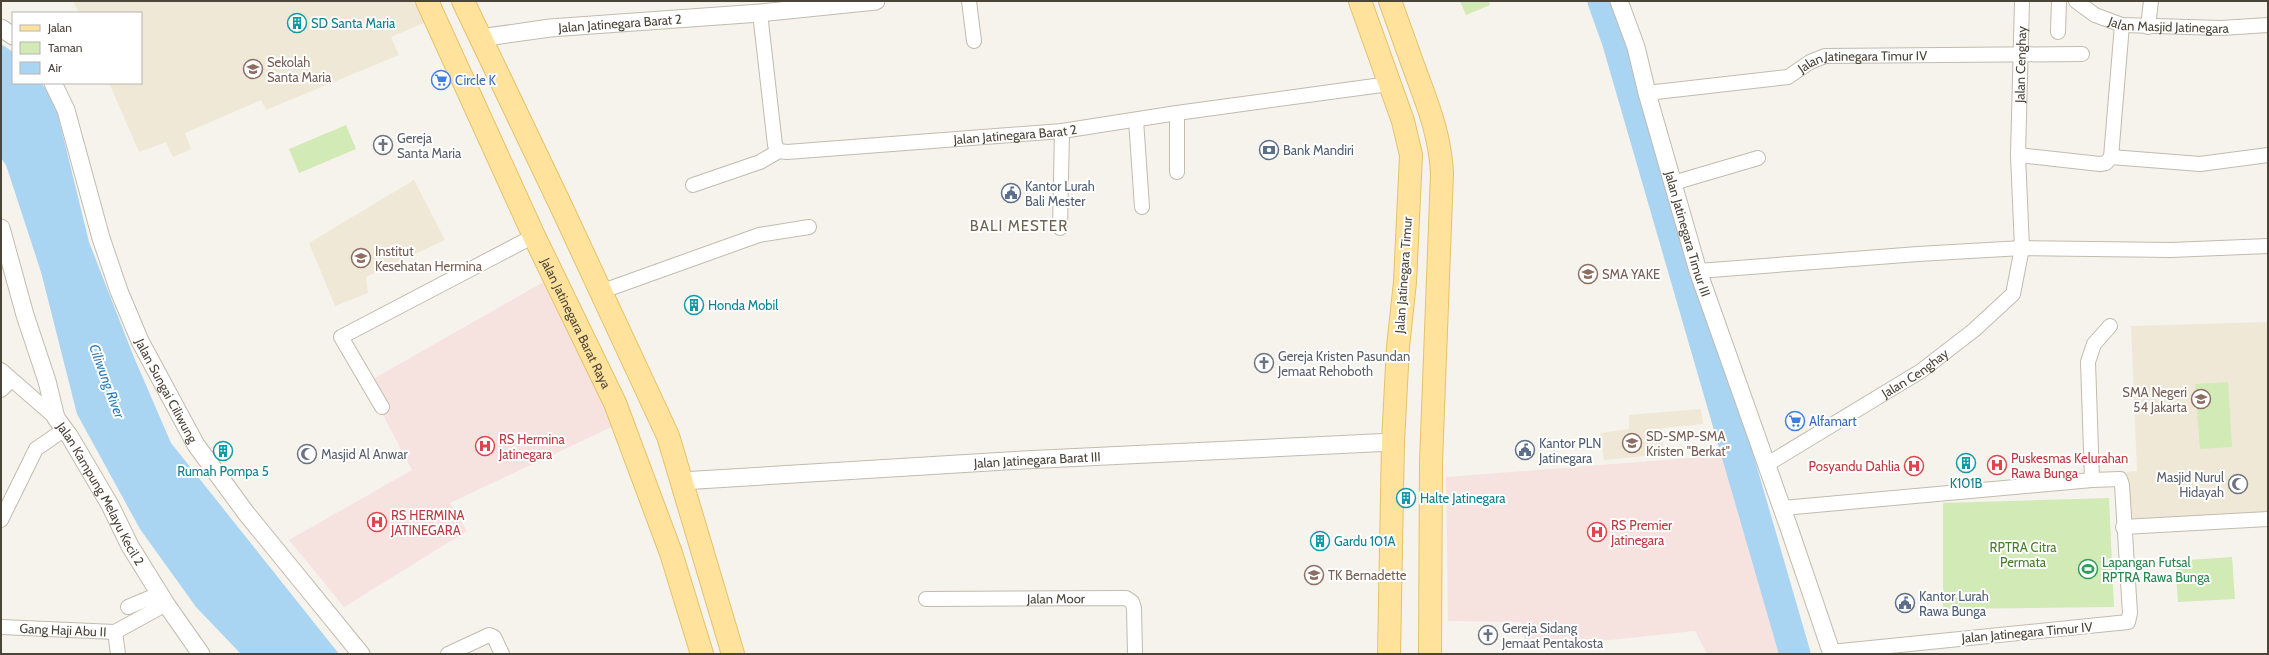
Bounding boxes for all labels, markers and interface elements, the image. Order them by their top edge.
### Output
street label: Jalan Jatinegara Barat 2 [557,11,683,35]
legend [12,12,142,84]
building icon: SD Santa Maria [286,12,308,34]
street label: Jalan Masjid Jatinegara [2106,12,2230,36]
place label: SD Santa Maria [311,15,396,31]
text: Jalan [47,20,72,35]
street label: Jalan Cenghay [2011,25,2029,104]
text: Taman [48,40,83,55]
street label: Jalan Jatinegara Timur IV [1794,47,1927,77]
place label: Sekolah Santa Maria [267,54,332,85]
school or university icon: Sekolah Santa Maria [242,58,264,80]
text: Air [48,60,62,75]
supermarket icon: Circle K [430,69,452,91]
place label: Circle K [455,72,497,88]
street label: Jalan Jatinegara Barat 2 [952,121,1078,147]
place label: Gereja Santa Maria [397,130,462,161]
church icon: Gereja Santa Maria [372,134,394,156]
bank icon: Bank Mandiri [1258,139,1280,161]
place label: Bank Mandiri [1283,142,1354,158]
street label: Jalan Jatinegara Timur III [1662,168,1714,299]
place label: Kantor Lurah Bali Mester [1025,178,1095,209]
public building icon: Kantor Lurah Bali Mester [1000,182,1022,204]
street label: Jalan Jatinegara Timur [1391,215,1415,335]
district label: BALI MESTER [970,217,1068,235]
place label: Institut Kesehatan Hermina [375,243,483,274]
school or university icon: Institut Kesehatan Hermina [350,247,372,269]
street label: Jalan Jatinegara Barat Raya [537,254,615,392]
school or university icon: SMA YAKE [1577,263,1599,285]
place label: SMA YAKE [1602,266,1660,282]
building icon: Honda Mobil [683,294,705,316]
place label: Honda Mobil [708,297,778,313]
street label: Jalan Sungai Ciliwung [131,335,201,446]
water label: Ciliwung River [85,341,129,421]
street label: Jalan Cenghay [1878,345,1952,402]
place label: Gereja Kristen Pasundan Jemaat Rehoboth [1277,348,1410,379]
church icon: Gereja Kristen Pasundan Jemaat Rehoboth [1253,352,1275,374]
place label: SMA Negeri 54 Jakarta [2122,384,2188,415]
school or university icon: SMA Negeri 54 Jakarta [2190,388,2212,410]
supermarket icon: Alfamart [1784,410,1806,432]
place label: Alfamart [1809,413,1857,429]
street label: Jalan Kampung Melayu Kecil 2 [53,418,148,568]
place label: SD-SMP-SMA Kristen "Berkat" [1646,428,1730,459]
place label: RS Hermina Jatinegara [498,431,566,462]
school or university icon: SD-SMP-SMA Kristen "Berkat" [1621,432,1643,454]
hospital icon: RS Hermina Jatinegara [474,435,496,457]
place label: Kantor PLN Jatinegara [1538,435,1601,466]
public building icon: Kantor PLN Jatinegara [1514,439,1536,461]
building icon: Rumah Pompa 5 [212,440,234,462]
mosque icon: Masjid Al Anwar [296,443,318,465]
place label: Masjid Al Anwar [321,446,408,463]
street label: Jalan Jatinegara Barat III [973,448,1101,471]
place label: Puskesmas Kelurahan Rawa Bunga [2011,450,2128,481]
building icon: K101B [1955,452,1977,474]
hospital icon: Puskesmas Kelurahan Rawa Bunga [1986,454,2008,476]
hospital icon: Posyandu Dahlia [1903,455,1925,477]
place label: Posyandu Dahlia [1809,458,1901,474]
place label: Rumah Pompa 5 [177,463,269,479]
place label: Masjid Nurul Hidayah [2156,469,2224,500]
mosque icon: Masjid Nurul Hidayah [2227,473,2249,495]
place label: K101B [1950,475,1983,491]
building icon: Halte Jatinegara [1395,487,1417,509]
place label: Halte Jatinegara [1420,490,1506,506]
place label: RS HERMINA JATINEGARA [390,507,465,538]
hospital icon: RS HERMINA JATINEGARA [366,511,388,533]
place label: RS Premier Jatinegara [1610,517,1673,548]
hospital icon: RS Premier Jatinegara [1586,521,1608,543]
building icon: Gardu 101A [1309,530,1331,552]
place label: Gardu 101A [1334,533,1395,549]
park label: RPTRA Citra Permata [1990,539,2057,570]
place label: Lapangan Futsal RPTRA Rawa Bunga [2102,554,2211,585]
sports icon: Lapangan Futsal RPTRA Rawa Bunga [2077,558,2099,580]
school or university icon: TK Bernadette [1303,564,1325,586]
place label: TK Bernadette [1328,567,1407,583]
place label: Kantor Lurah Rawa Bunga [1919,588,1989,619]
street label: Jalan Moor [1026,590,1086,606]
public building icon: Kantor Lurah Rawa Bunga [1894,592,1916,614]
street label: Jalan Jatinegara Timur IV [1960,618,2093,646]
street label: Gang Haji Abu II [19,620,107,640]
place label: Gereja Sidang Jemaat Pentakosta [1501,620,1604,651]
church icon: Gereja Sidang Jemaat Pentakosta [1477,624,1499,646]

